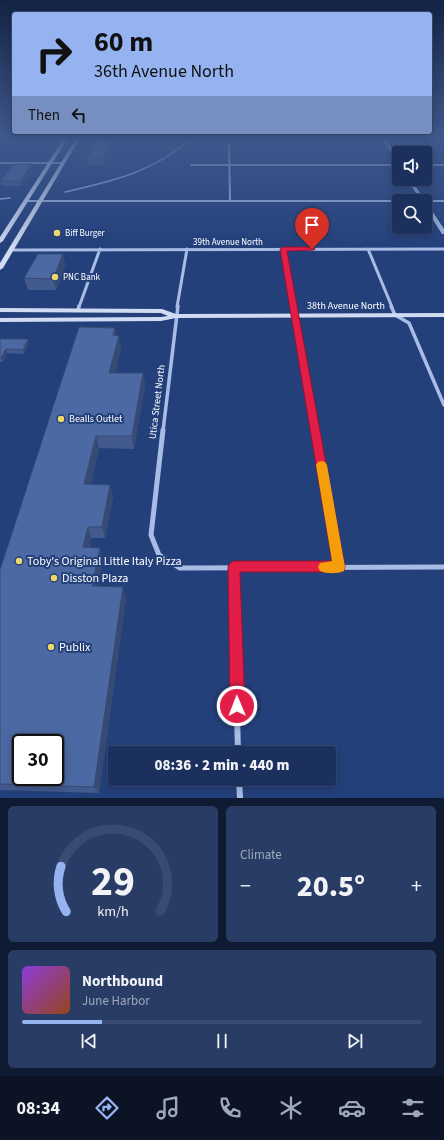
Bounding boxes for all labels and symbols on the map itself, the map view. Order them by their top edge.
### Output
pin [295,208,329,249]
place label: Biff Burger [65,227,106,240]
marker: Biff Burger [52,228,62,238]
street label: 39th Avenue North [193,236,263,249]
place label: PNC Bank [63,271,101,284]
marker: PNC Bank [50,272,60,282]
street label: 38th Avenue North [307,299,385,313]
street label: Utica Street North [145,364,169,440]
place label: Bealls Outlet [69,412,123,426]
marker: Bealls Outlet [56,414,66,424]
place label: Toby's Original Little Italy Pizza [27,553,182,570]
marker: Toby's Original Little Italy Pizza [14,556,24,566]
place label: Disston Plaza [62,570,128,587]
marker: Disston Plaza [49,573,59,583]
place label: Publix [59,639,91,656]
marker: Publix [46,642,56,652]
position arrow [216,685,258,727]
speed limit sign: 30 [12,734,64,786]

